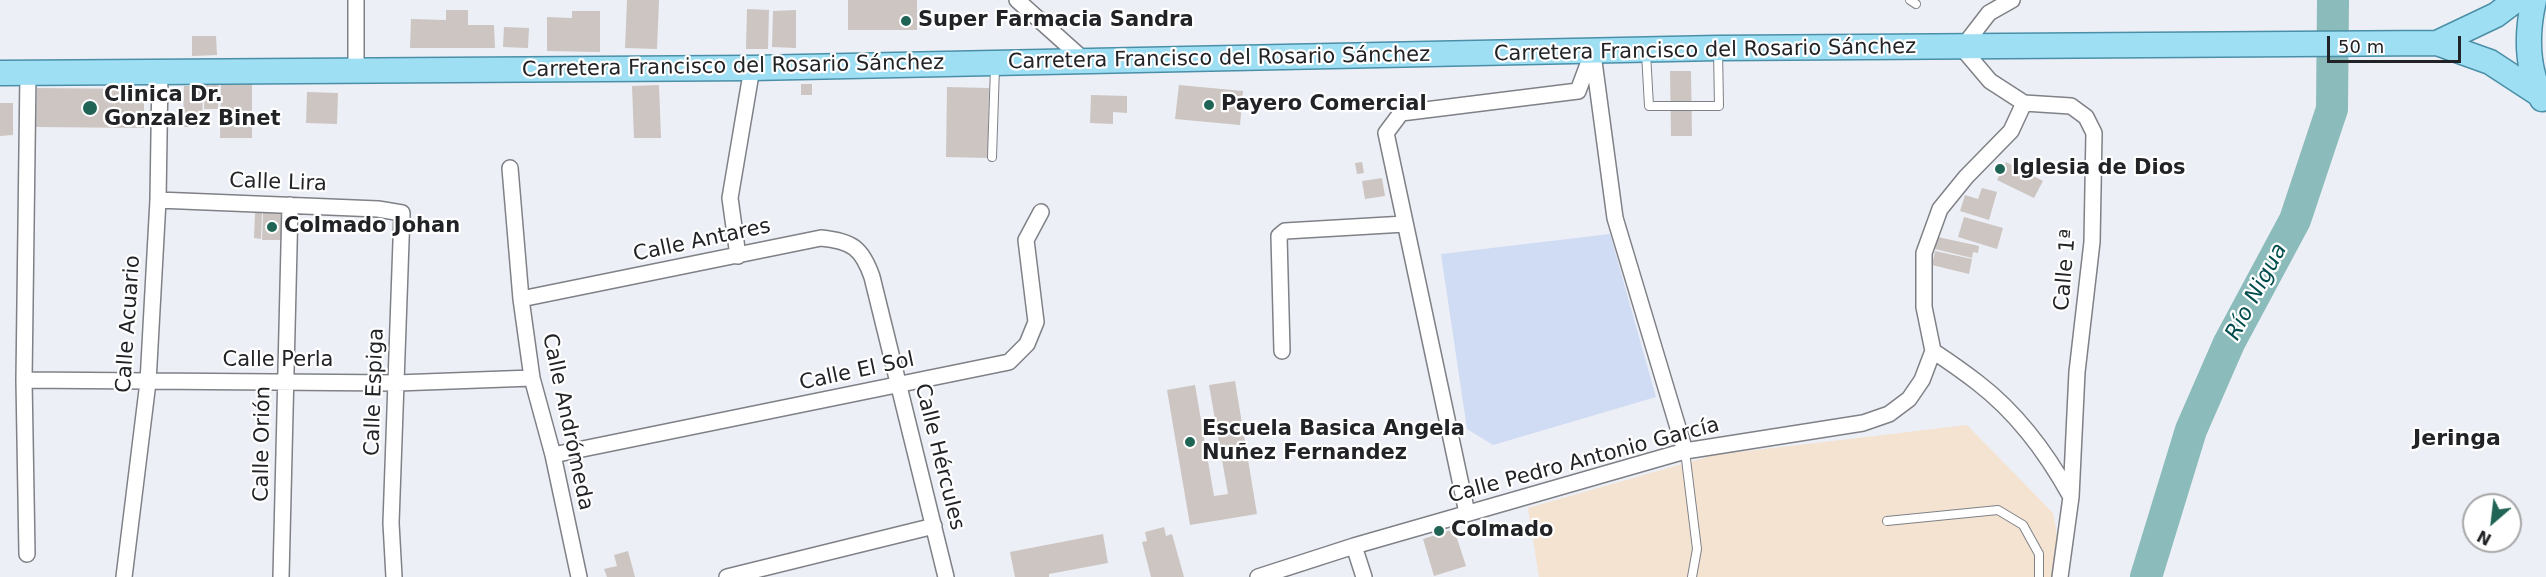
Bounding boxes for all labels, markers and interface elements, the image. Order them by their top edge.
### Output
place label: Super Farmacia Sandra [918,8,1194,34]
marker: Super Farmacia Sandra [899,14,913,28]
scale bar [2330,24,2464,62]
street label: Carretera Francisco del Rosario Sánchez [1494,35,1916,67]
text: 50 m [2338,36,2384,57]
street label: Carretera Francisco del Rosario Sánchez [1008,43,1430,75]
street label: Carretera Francisco del Rosario Sánchez [522,51,944,83]
place label: Clinica Dr. Gonzalez Binet [104,83,280,133]
place label: Payero Comercial [1221,92,1427,118]
marker: Payero Comercial [1202,98,1216,112]
marker: Clinica Dr. Gonzalez Binet [81,99,99,117]
place label: Iglesia de Dios [2012,156,2186,182]
marker: Iglesia de Dios [1993,162,2007,176]
street label: Calle Lira [229,169,327,197]
place label: Colmado Johan [284,214,460,240]
street label: Calle Antares [631,214,773,268]
marker: Colmado Johan [265,220,279,234]
street label: Calle 1ª [2050,228,2082,312]
water label: Río Nigua [2221,239,2293,345]
street label: Calle Acuario [112,254,146,394]
street label: Calle Espiga [360,327,390,457]
street label: Calle Andrómeda [536,331,598,513]
street label: Calle Perla [223,348,333,374]
street label: Calle El Sol [797,348,917,396]
street label: Calle Hércules [909,381,969,533]
street label: Calle Orión [249,386,277,502]
street label: Calle Pedro Antonio García [1446,413,1722,509]
place label: Escuela Basica Angela Nuñez Fernandez [1202,417,1465,467]
district label: Jeringa [2413,426,2501,452]
marker: Escuela Basica Angela Nuñez Fernandez [1183,435,1197,449]
north arrow [2462,493,2522,553]
place label: Colmado [1451,518,1554,544]
marker: Colmado [1432,524,1446,538]
text: N [2474,526,2495,549]

